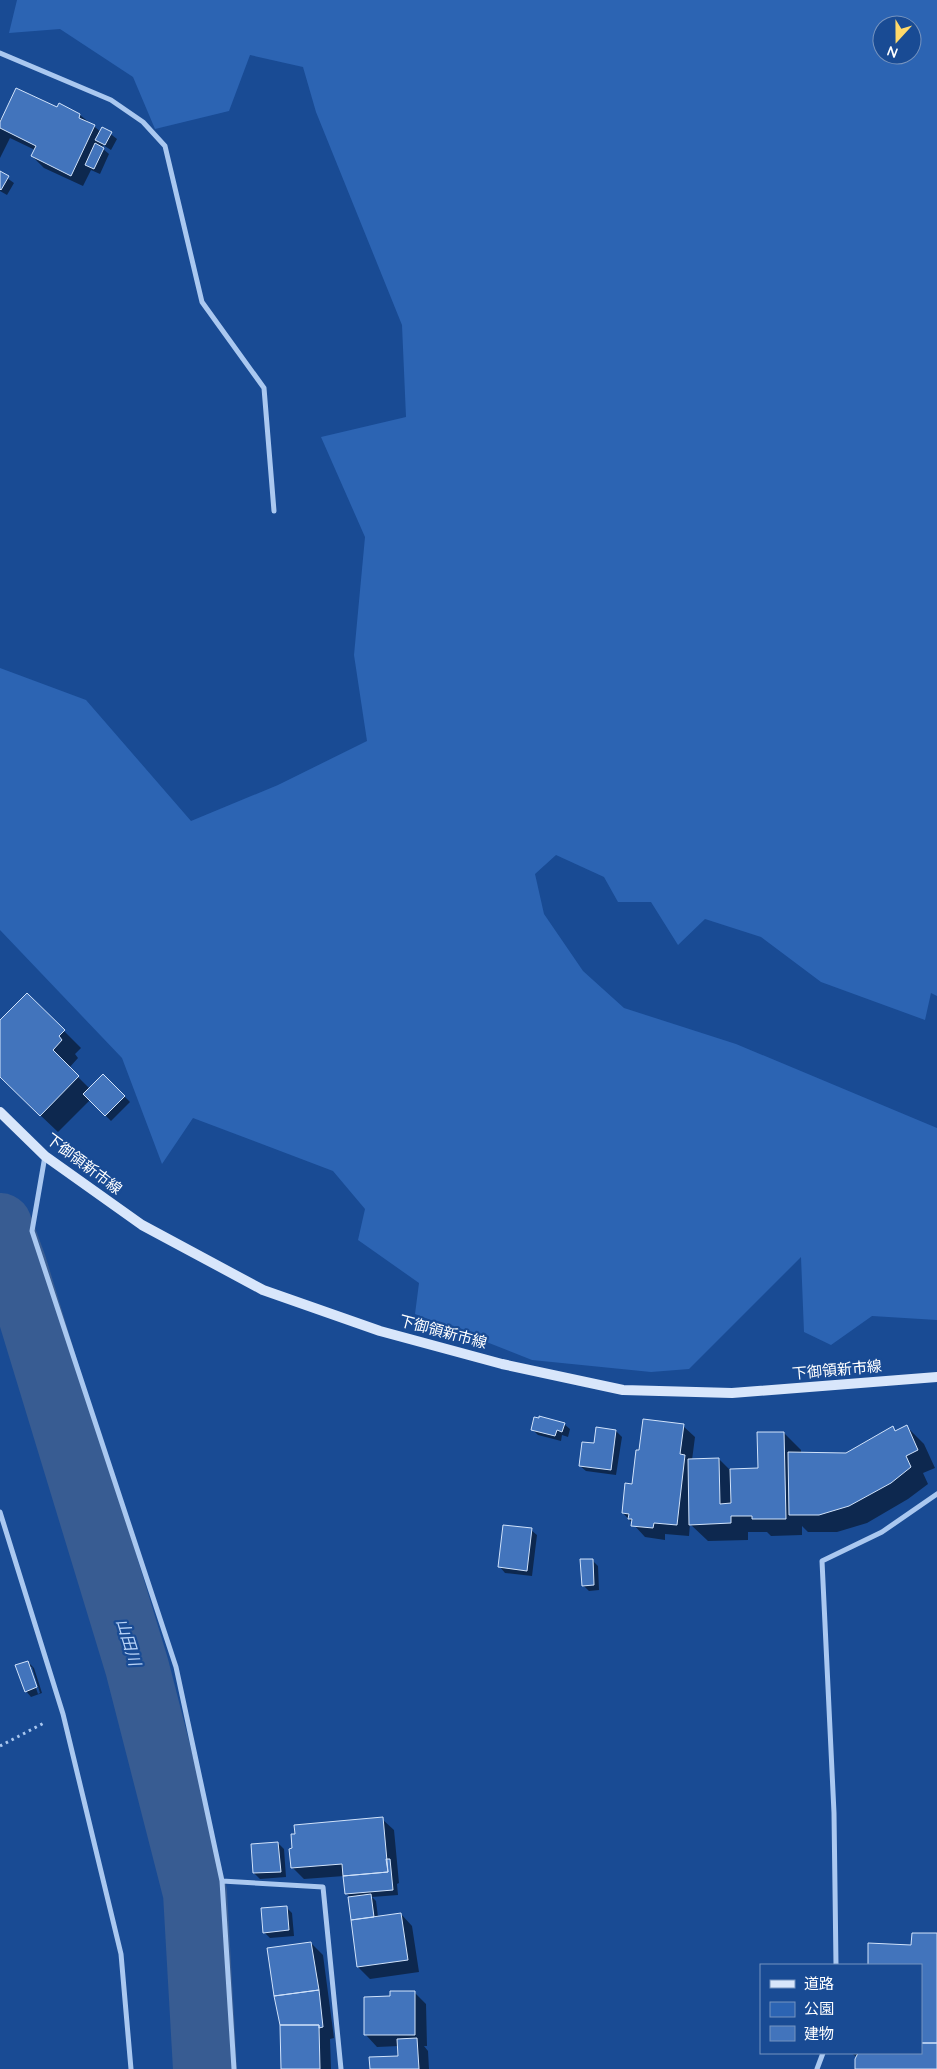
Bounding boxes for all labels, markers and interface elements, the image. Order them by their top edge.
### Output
north arrow [872,15,922,65]
text: N [884,42,900,62]
street label: 下御領新市線 [43,1129,126,1198]
street label: 下御領新市線 [397,1311,489,1352]
street label: 下御領新市線 [791,1356,883,1383]
water label: 山田川 [112,1616,146,1670]
legend [760,1964,922,2054]
text: 道路 [804,1974,834,1993]
text: 公園 [804,1999,834,2018]
text: 建物 [804,2024,834,2043]

